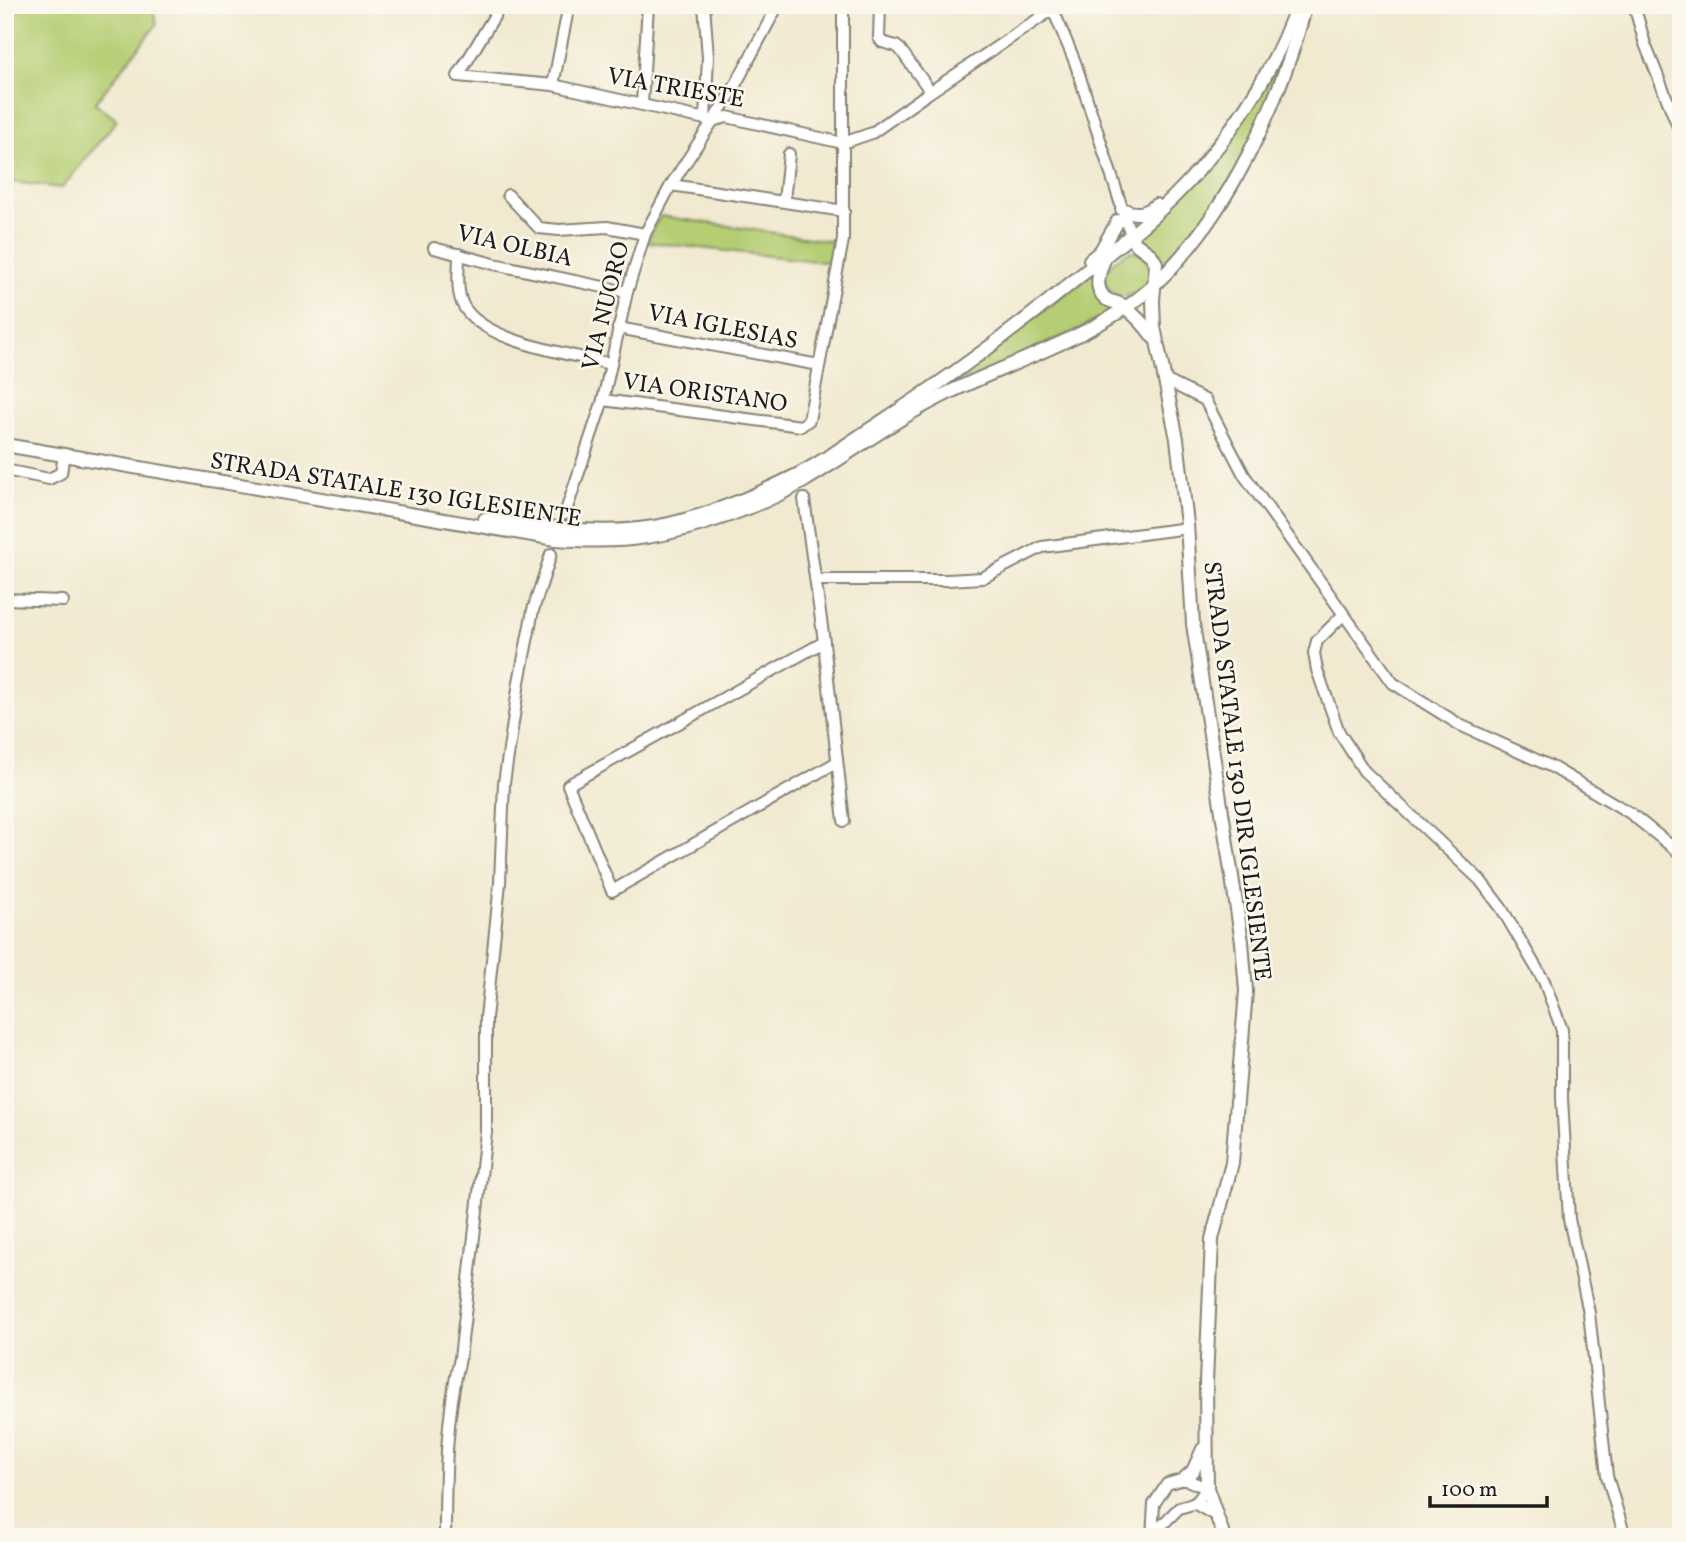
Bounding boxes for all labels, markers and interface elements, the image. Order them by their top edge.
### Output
street label: VIA TRIESTE [604,60,747,118]
street label: VIA OLBIA [453,217,576,277]
street label: VIA NUORO [574,238,639,375]
street label: VIA IGLESIAS [645,297,801,359]
street label: VIA ORISTANO [620,366,789,422]
street label: STRADA STATALE 130 IGLESIENTE [208,445,584,537]
street label: STRADA STATALE 130 DIR IGLESIENTE [1193,559,1279,983]
scale bar [1430,1465,1548,1509]
text: 100 m [1441,1476,1498,1505]

